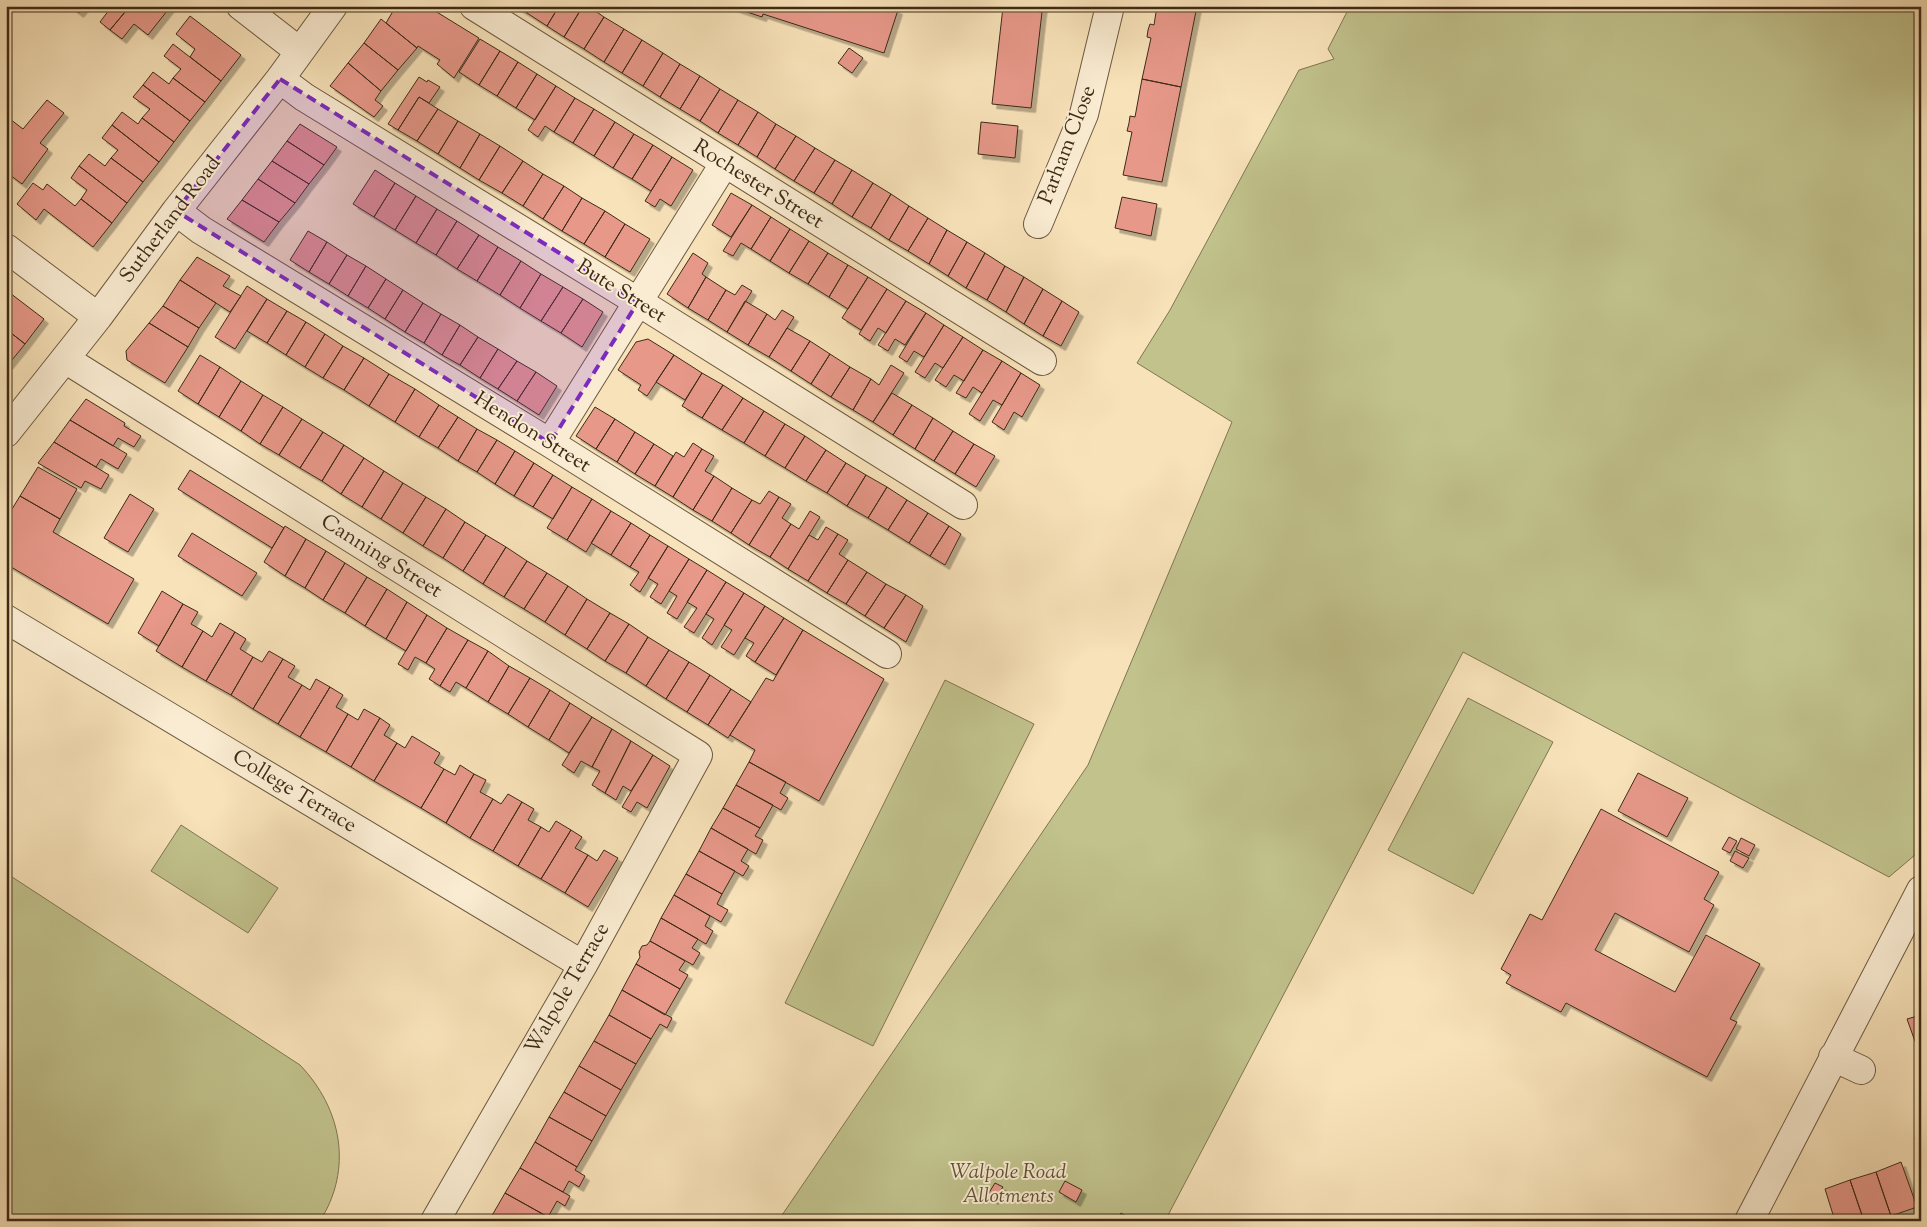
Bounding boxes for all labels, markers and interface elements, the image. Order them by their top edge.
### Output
street label: Parham Close [1032,81,1104,209]
street label: Rochester Street [687,133,829,237]
street label: Sutherland Road [113,150,229,290]
street label: Bute Street [570,253,672,331]
street label: Hendon Street [468,385,596,481]
street label: Canning Street [314,508,448,606]
street label: College Terrace [226,743,362,841]
street label: Walpole Terrace [518,918,618,1060]
park label: Walpole Road Allotments [950,1158,1067,1212]

